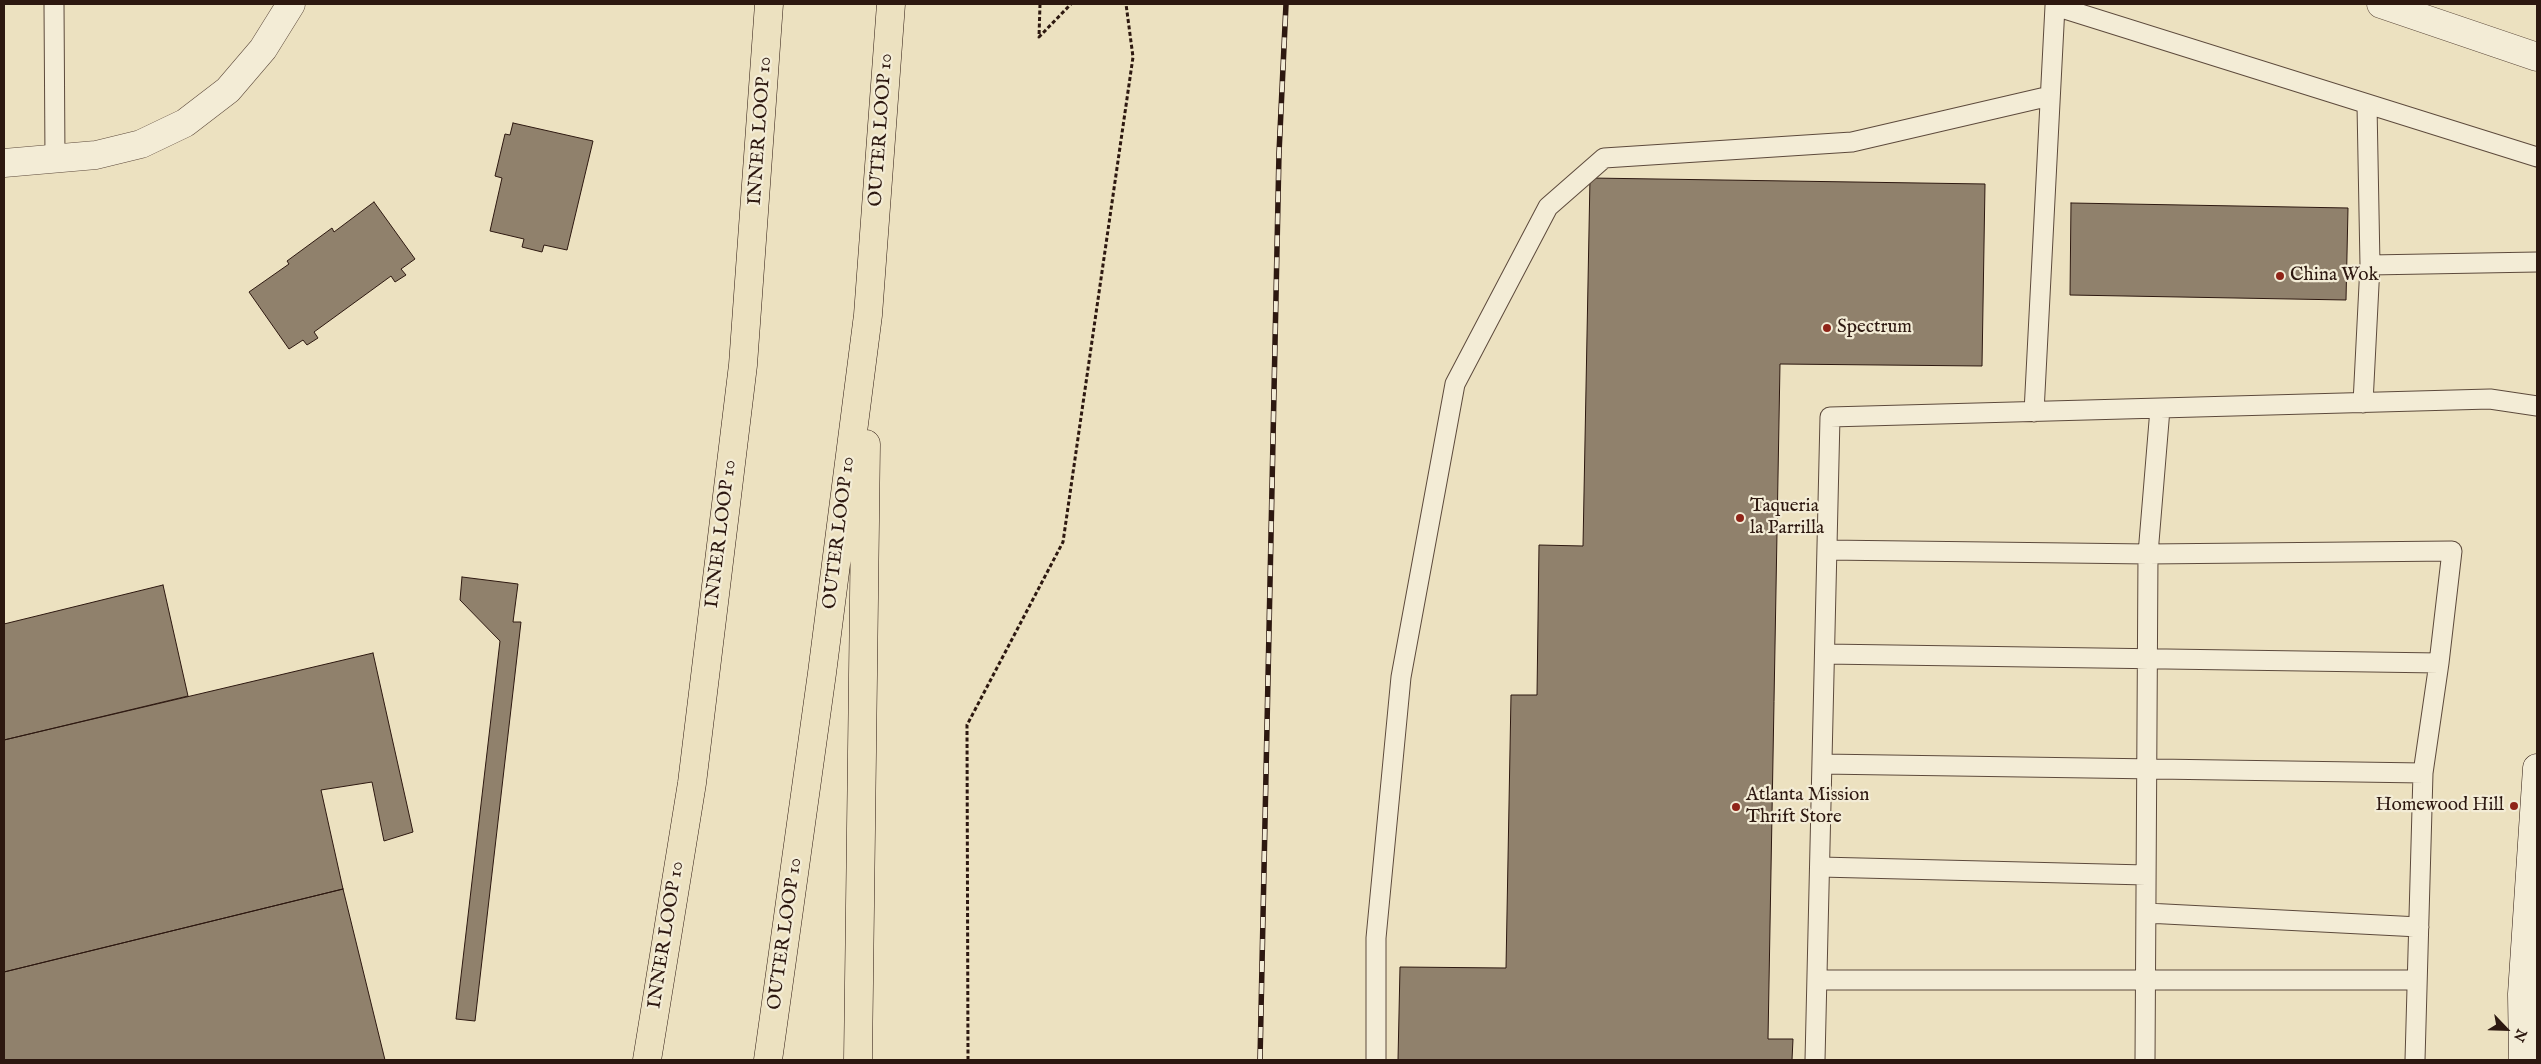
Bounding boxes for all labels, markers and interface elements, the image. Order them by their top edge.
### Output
street label: OUTER LOOP 10 [865,53,899,207]
street label: INNER LOOP 10 [744,56,778,206]
place label: China Wok [2290,265,2379,287]
marker: China Wok [2274,270,2286,282]
place label: Spectrum [1837,317,1912,339]
marker: Spectrum [1821,322,1833,334]
street label: OUTER LOOP 10 [819,455,861,611]
street label: INNER LOOP 10 [702,459,742,609]
place label: Taqueria la Parrilla [1750,496,1824,540]
marker: Taqueria la Parrilla [1734,512,1746,524]
place label: Atlanta Mission Thrift Store [1746,785,1869,829]
place label: Homewood Hill [2375,795,2504,817]
marker: Homewood Hill [2508,800,2520,812]
marker: Atlanta Mission Thrift Store [1730,801,1742,813]
street label: OUTER LOOP 10 [764,856,808,1012]
street label: INNER LOOP 10 [644,860,690,1010]
north arrow [2481,1004,2531,1054]
text: N [2509,1026,2530,1044]

